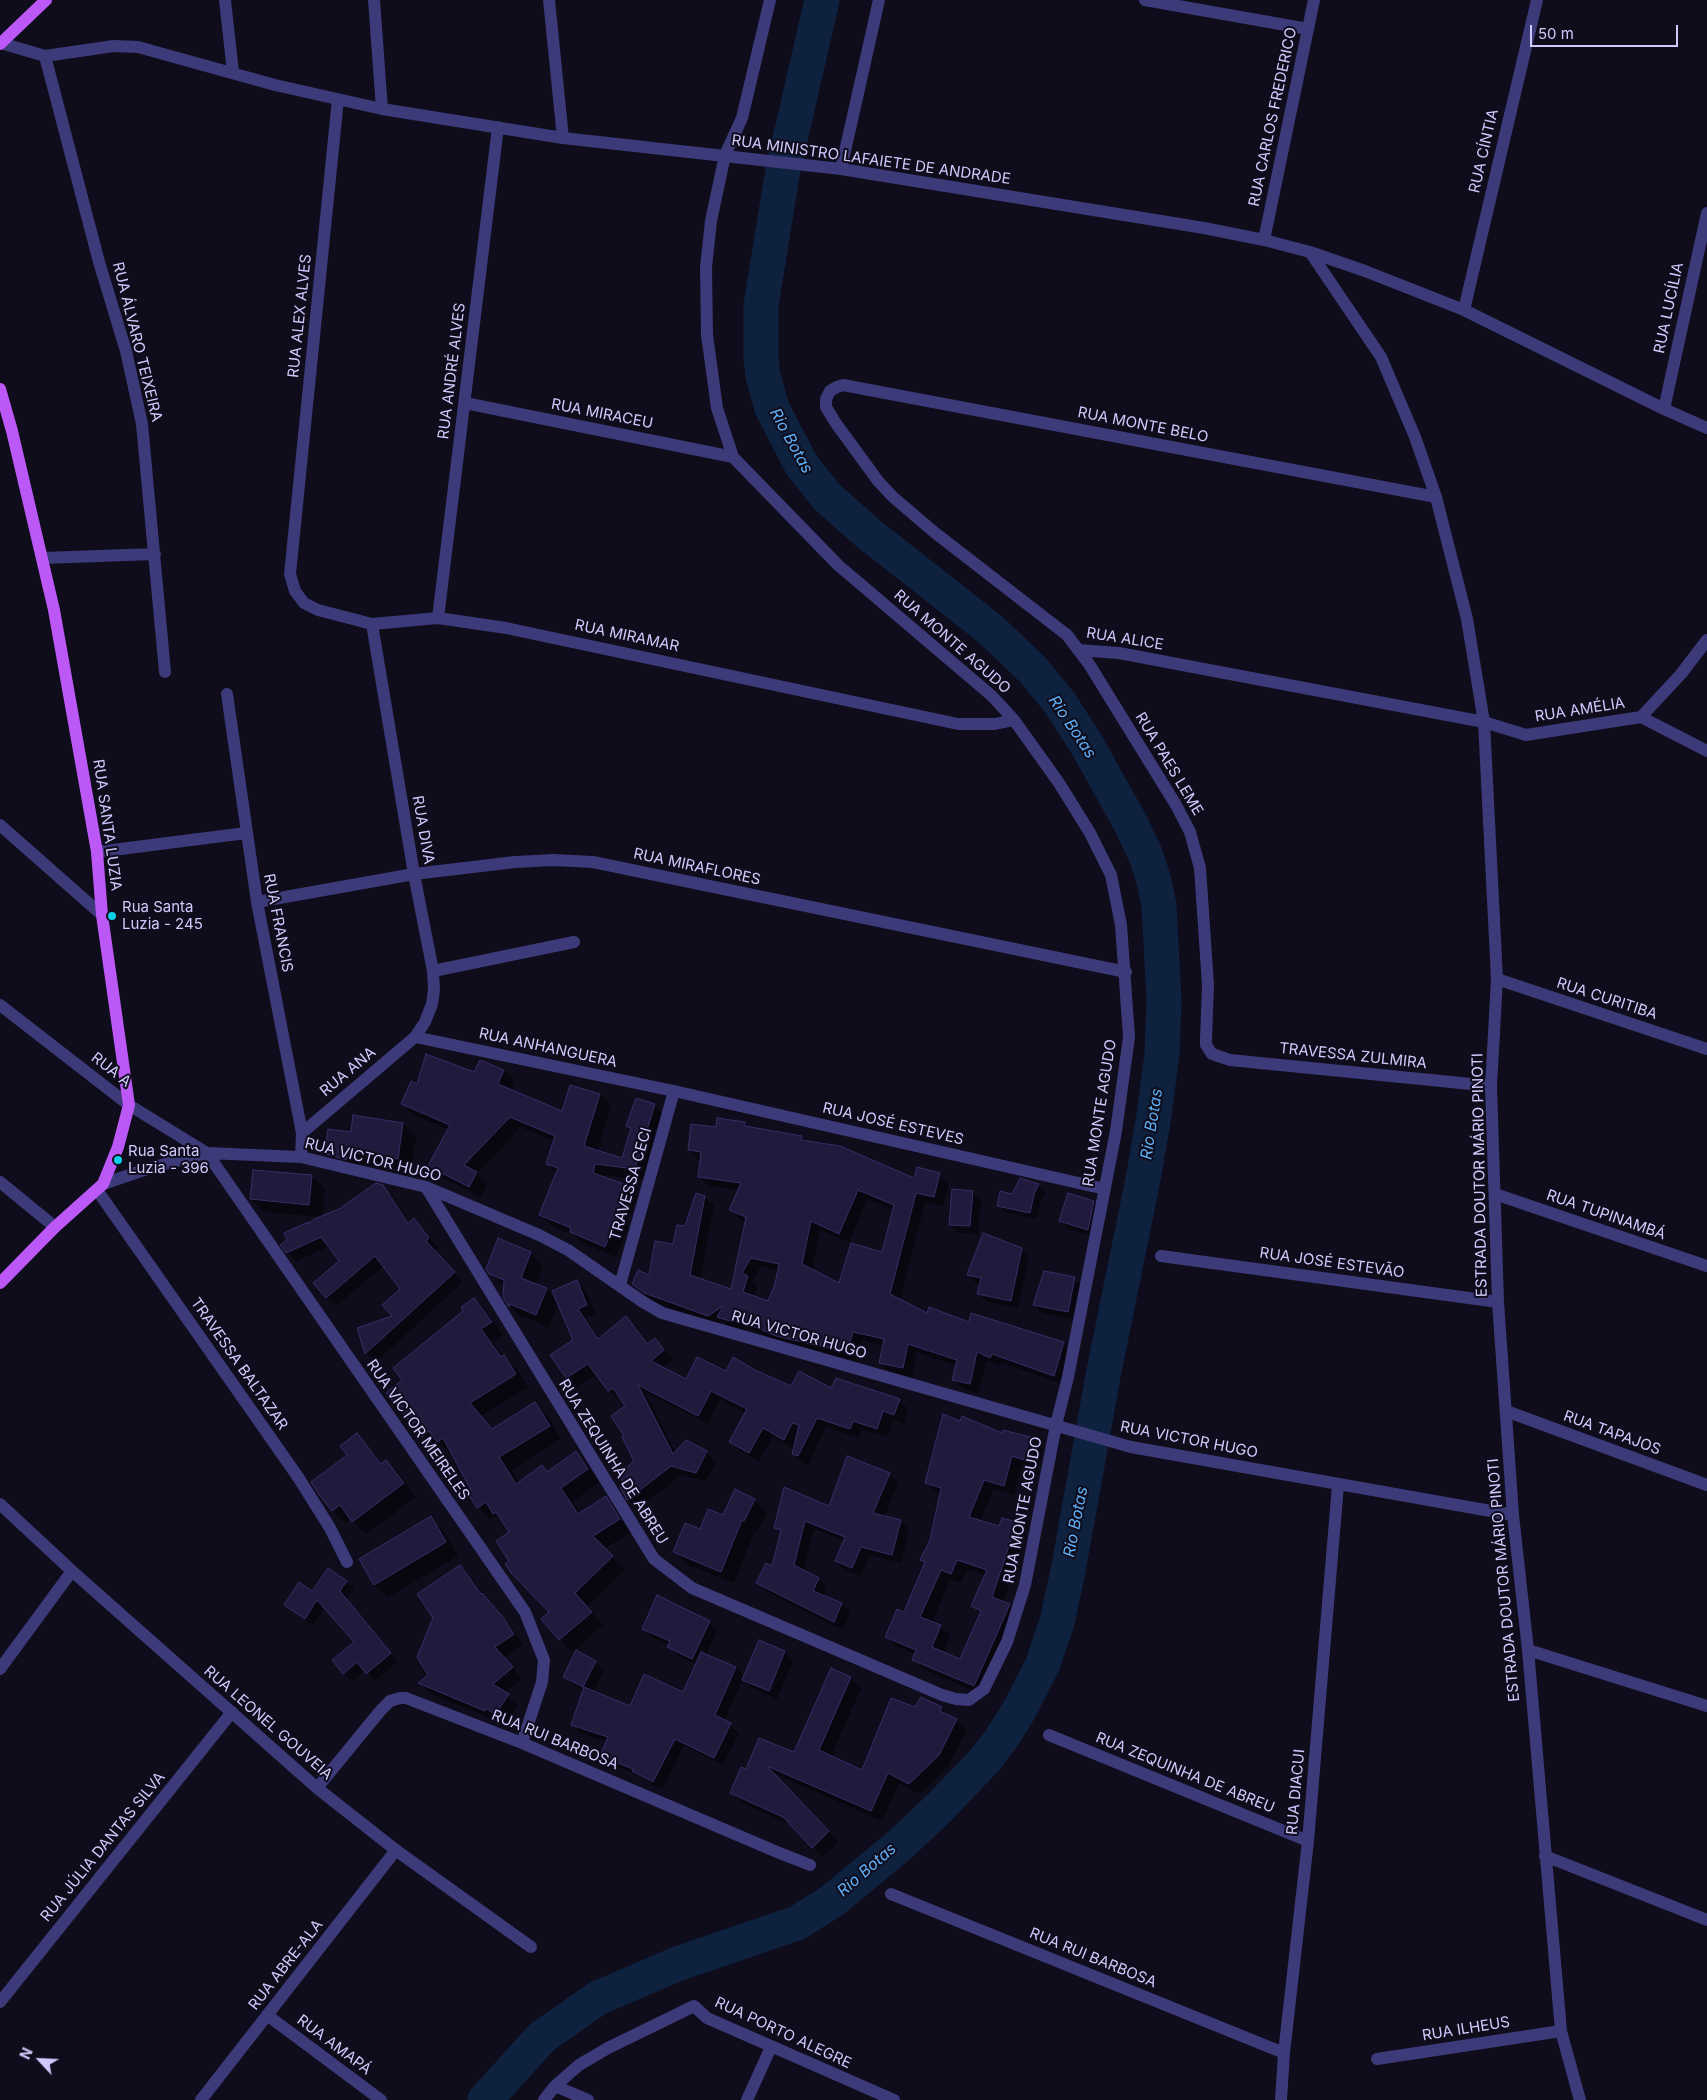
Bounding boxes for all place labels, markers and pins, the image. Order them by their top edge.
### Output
place label: Rua Santa Luzia - 245 [122,898,203,933]
marker: Rua Santa Luzia - 245 [106,910,118,922]
place label: Rua Santa Luzia - 396 [128,1142,209,1177]
marker: Rua Santa Luzia - 396 [112,1154,124,1166]

